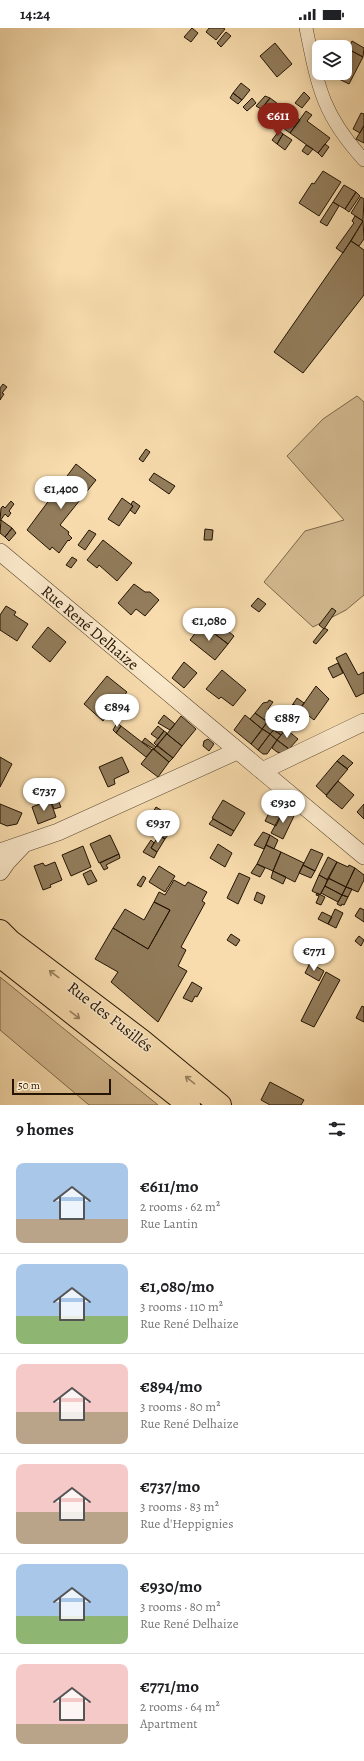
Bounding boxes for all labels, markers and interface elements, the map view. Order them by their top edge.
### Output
text: 14:24 [20,4,50,24]
map controls [312,40,352,80]
button: layers [312,40,352,80]
pin: €611 [254,103,302,137]
text: €611 [267,107,289,124]
pin: €1,400 [28,476,94,510]
text: €1,400 [44,480,78,497]
street label: Rue René Delhaize [36,581,144,675]
pin: €1,080 [176,608,242,642]
text: €1,080 [192,612,226,629]
pin: €894 [93,694,141,728]
text: €894 [104,698,130,715]
pin: €887 [263,705,311,739]
text: €887 [274,709,300,726]
pin: €737 [20,778,68,812]
text: €737 [32,782,56,799]
pin: €930 [259,790,307,824]
text: €930 [270,794,296,811]
pin: €937 [134,810,182,844]
text: €937 [146,814,170,831]
pin: €771 [290,938,338,972]
text: €771 [302,942,326,959]
one-way arrow [49,970,60,979]
street label: Rue des Fusillés [63,977,157,1057]
one-way arrow [69,1010,80,1019]
one-way arrow [184,1076,195,1085]
scale bar [12,1077,111,1096]
text: 50 m [18,1078,40,1093]
text: 9 homes [16,1118,74,1141]
icon: filters [326,1118,348,1140]
text: €611/mo [140,1175,198,1198]
icon: home [48,1179,96,1227]
text: 2 rooms · 62 m² [140,1198,220,1215]
text: Rue Lantin [140,1215,198,1232]
text: €1,080/mo [140,1275,214,1298]
icon: home [48,1280,96,1328]
text: 3 rooms · 110 m² [140,1298,223,1315]
text: Rue René Delhaize [140,1315,239,1332]
text: €894/mo [140,1375,202,1398]
icon: home [48,1380,96,1428]
text: 3 rooms · 80 m² [140,1398,220,1415]
text: Rue René Delhaize [140,1415,239,1432]
text: €737/mo [140,1475,200,1498]
icon: home [48,1480,96,1528]
text: 3 rooms · 83 m² [140,1498,219,1515]
text: Rue d'Heppignies [140,1515,233,1532]
text: €930/mo [140,1575,202,1598]
icon: home [48,1580,96,1628]
text: 3 rooms · 80 m² [140,1598,220,1615]
text: Rue René Delhaize [140,1615,239,1632]
text: €771/mo [140,1675,199,1698]
icon: home [48,1680,96,1728]
text: 2 rooms · 64 m² [140,1698,220,1715]
text: Apartment [140,1715,198,1732]

